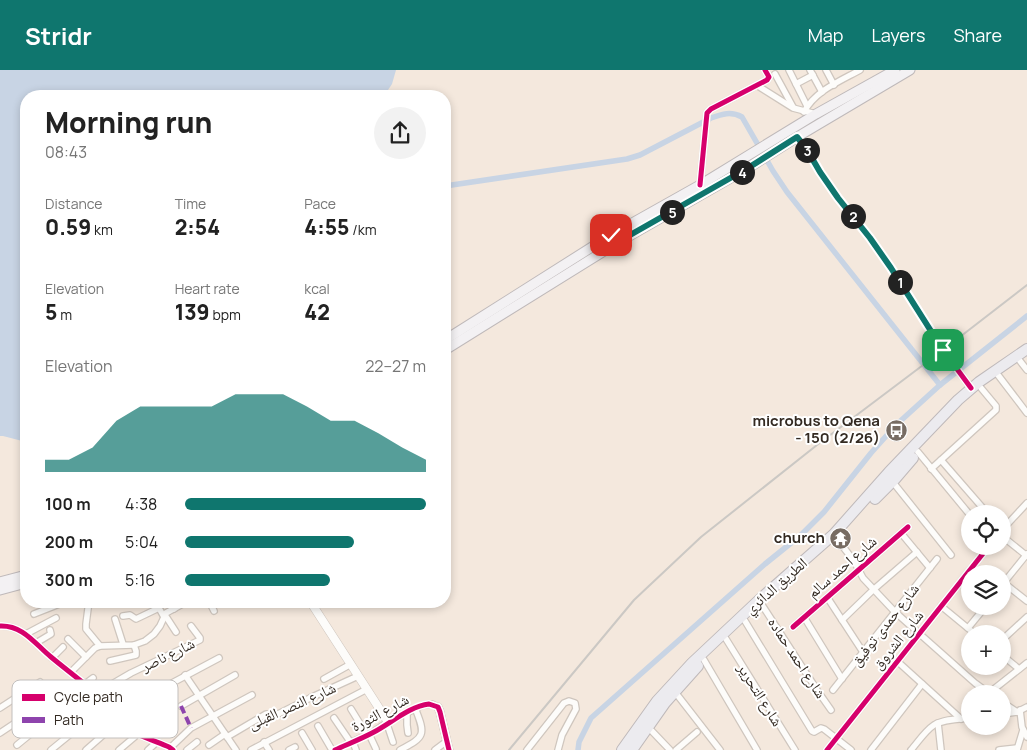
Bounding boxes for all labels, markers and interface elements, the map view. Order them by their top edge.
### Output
text: Stridr [25,19,92,52]
text: Map [808,23,843,47]
text: Layers [871,23,925,47]
text: Share [953,23,1002,47]
text: Morning run [45,103,212,141]
button: share [374,107,426,159]
pin: 3 [794,138,820,162]
text: 08:43 [45,141,87,163]
text: 3 [803,141,812,160]
pin: 4 [730,160,754,184]
text: 4 [738,163,747,182]
text: Distance [45,194,102,213]
text: Time [175,194,206,213]
text: Pace [304,194,336,213]
pin: 5 [660,200,684,224]
text: 5 [668,203,677,222]
pin: 2 [840,204,866,228]
text: 2 [849,207,858,226]
text: 0.59 [45,213,91,241]
text: 2:54 [175,213,220,241]
text: 4:55 [304,213,349,241]
pin [590,214,632,256]
text: km [91,220,113,239]
text: /km [349,220,377,239]
icon: check [597,221,625,249]
pin: 1 [888,270,912,294]
text: 1 [897,273,904,292]
text: Elevation [45,279,104,298]
text: Heart rate [175,279,240,298]
text: kcal [304,279,330,298]
text: 5 [45,298,57,326]
text: 139 [175,298,210,326]
text: 42 [304,298,330,326]
text: m [57,305,72,324]
text: bpm [210,305,241,324]
pin [922,329,964,371]
icon: arrive [929,336,957,364]
text: Elevation [45,355,113,377]
text: 22–27 m [365,355,426,377]
place label: microbus to Qena - 150 (2/26) [752,410,880,448]
bus stop icon: microbus to Qena - 150 (2/26) [884,418,908,442]
text: 100 m [45,493,91,515]
text: 4:38 [125,493,157,515]
map controls [961,505,1011,735]
button: locate [961,505,1011,555]
temple icon: church [829,526,853,550]
place label: church [774,527,825,548]
text: 200 m [45,531,93,553]
text: 5:04 [125,531,158,553]
street label: شارع احمد سالم [802,531,881,603]
street label: الطريق الدائري [740,552,813,620]
button: layers [961,565,1011,615]
text: 300 m [45,569,93,591]
text: 5:16 [125,569,155,591]
street label: شارع حمدى توفيق [846,579,924,671]
street label: شارع الشروق [867,605,928,674]
street label: شارع احمد حماده [763,613,832,702]
button: + [961,625,1011,675]
street label: شارع ناصر [137,633,198,677]
street label: شارع التحرير [732,658,788,730]
street label: شارع النصر القبلى [244,677,339,734]
legend [12,680,178,738]
button: − [961,685,1011,735]
text: Cycle path [54,687,123,706]
street label: شارع الثورة [347,689,412,737]
text: Path [54,710,84,729]

